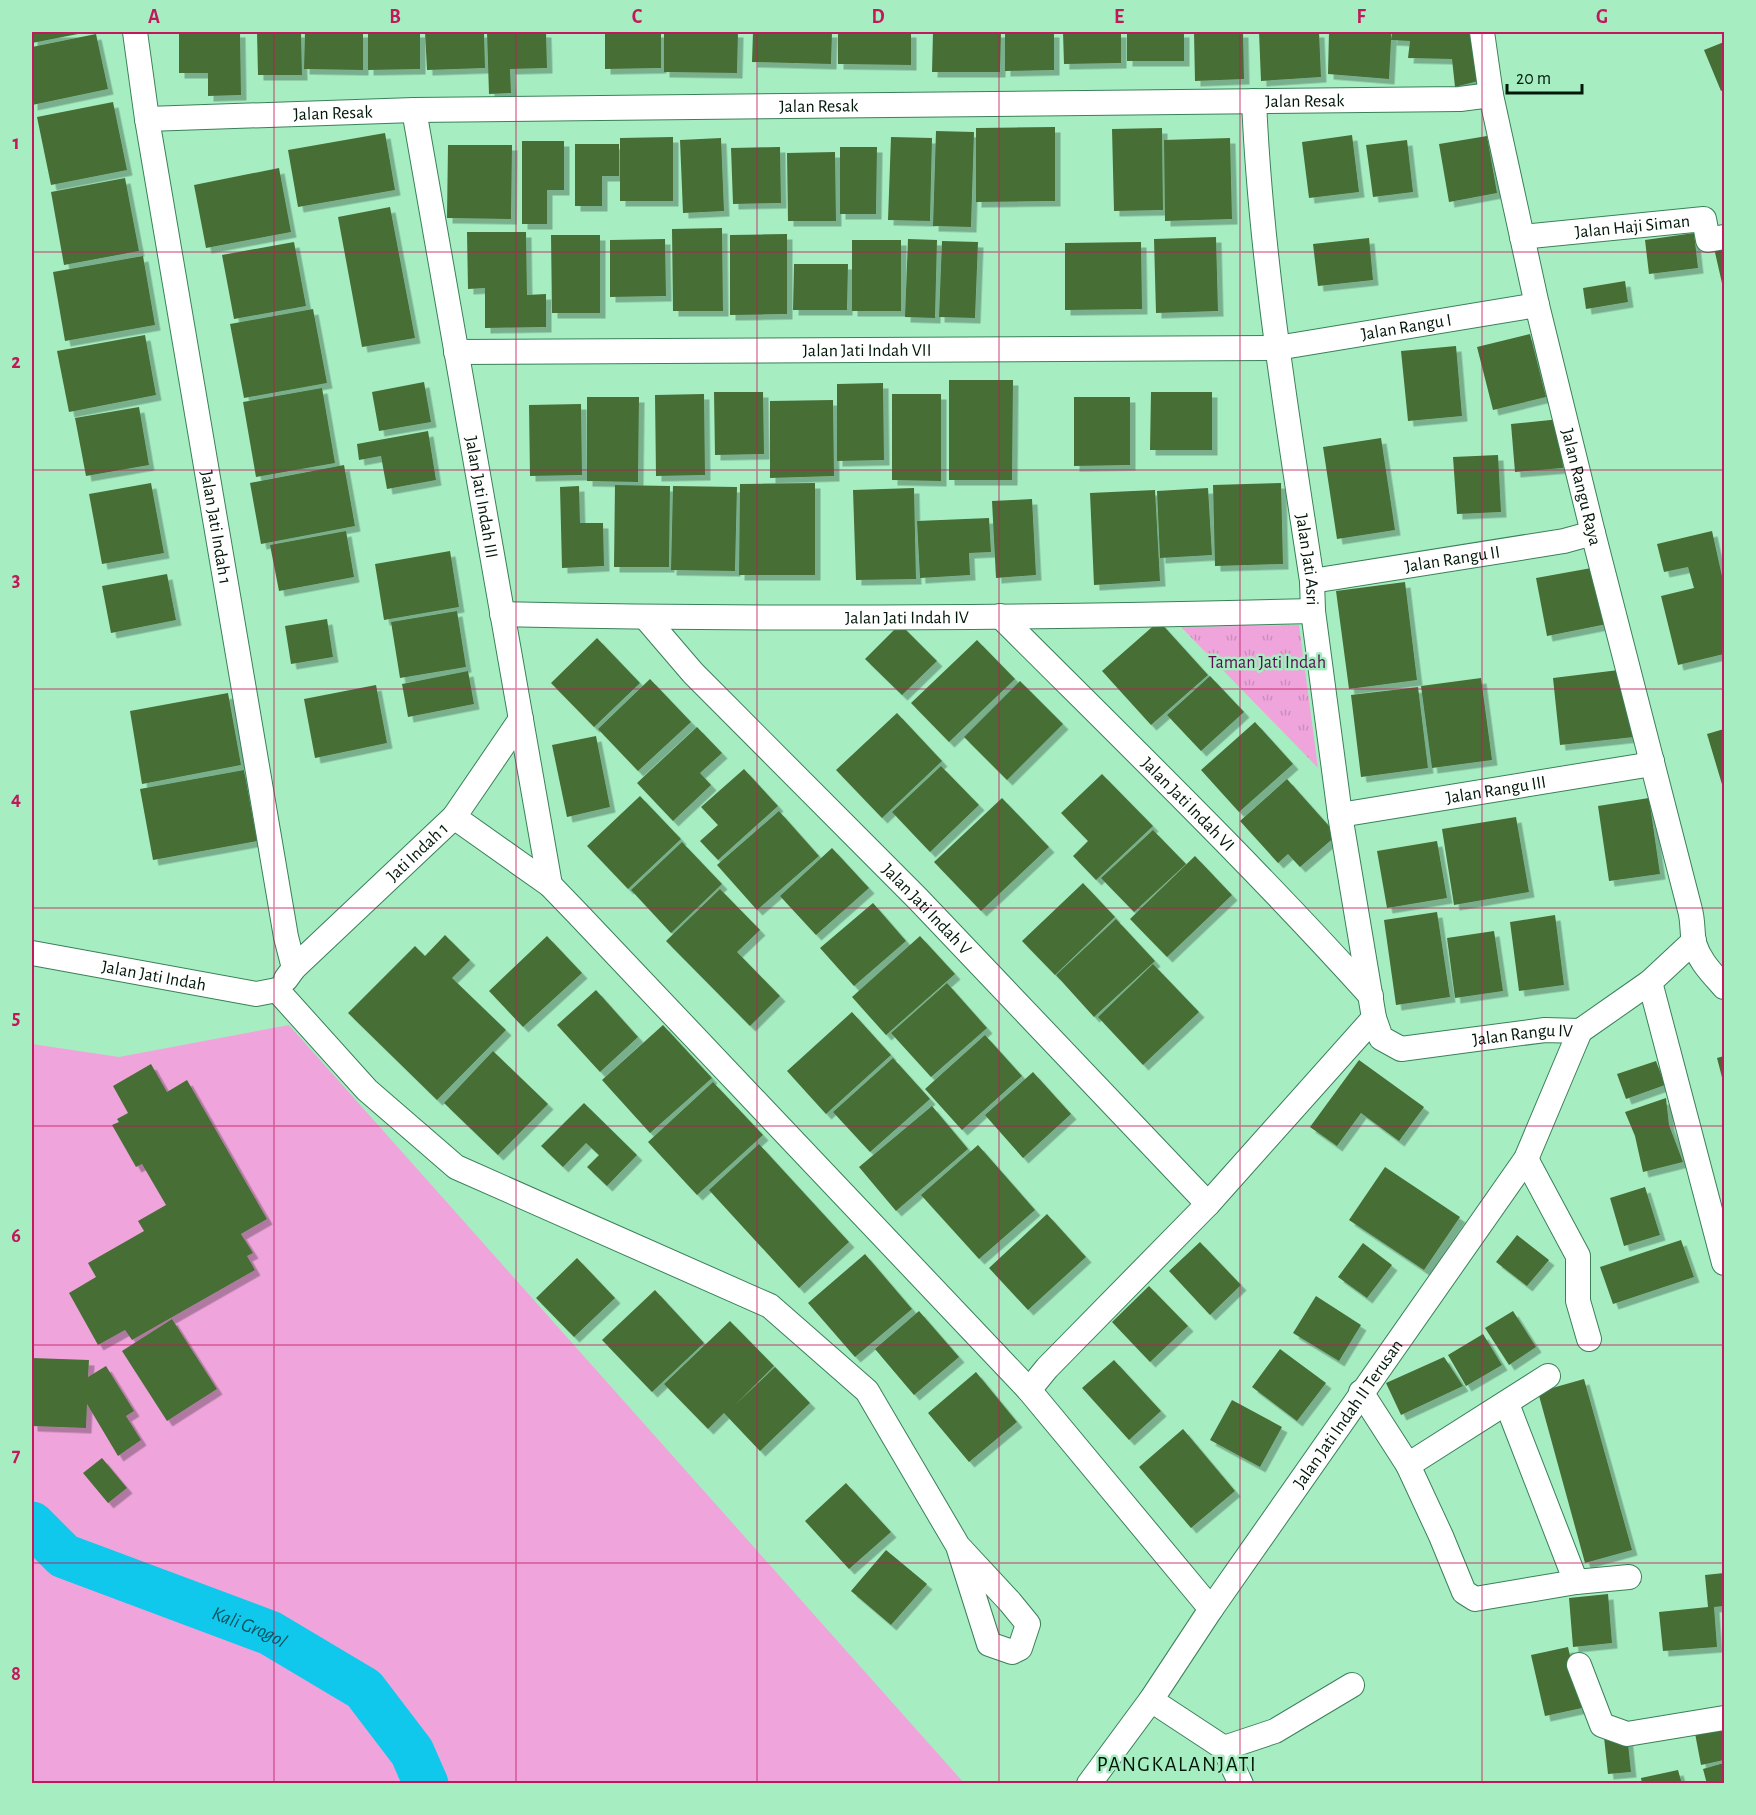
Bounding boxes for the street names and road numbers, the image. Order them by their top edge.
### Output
street label: Jalan Resak [1265,92,1345,111]
street label: Jalan Resak [779,97,859,116]
street label: Jalan Resak [293,103,374,124]
street label: Jalan Haji Siman [1574,212,1691,242]
street label: Jalan Rangu I [1360,311,1453,344]
street label: Jalan Jati Indah VII [803,342,931,360]
street label: Jalan Rangu Raya [1558,427,1604,548]
street label: Jalan Jati Indah III [461,435,500,560]
street label: Jalan Jati Indah 1 [197,469,234,586]
street label: Jalan Jati Asri [1292,513,1321,606]
street label: Jalan Rangu II [1404,543,1501,576]
street label: Jalan Jati Indah IV [845,609,970,628]
street label: Jalan Jati Indah VI [1137,754,1237,855]
street label: Jalan Rangu III [1445,773,1547,808]
street label: Jati Indah 1 [384,820,452,885]
street label: Jalan Jati Indah V [878,861,975,959]
street label: Jalan Jati Indah [100,958,208,995]
street label: Jalan Rangu IV [1471,1022,1574,1049]
street label: Jalan Jati Indah II Terusan [1291,1337,1407,1492]

